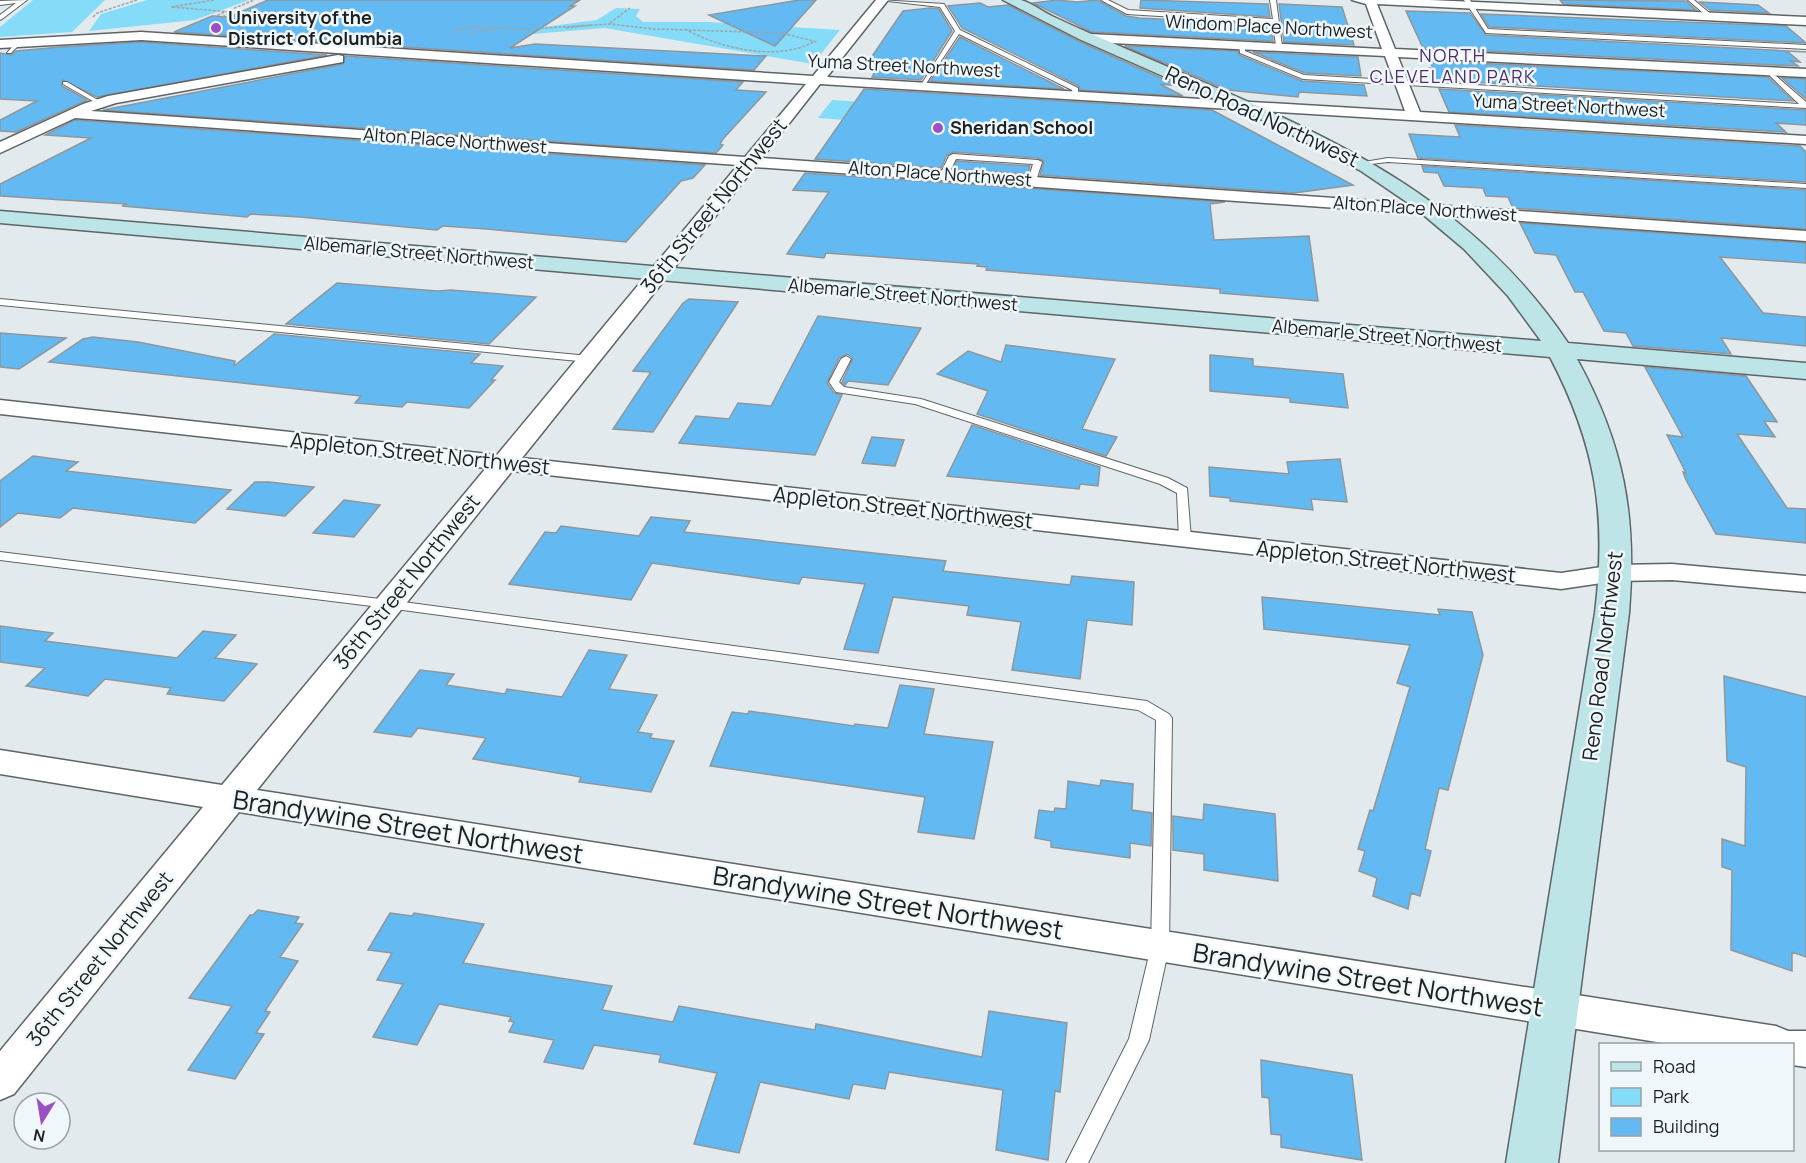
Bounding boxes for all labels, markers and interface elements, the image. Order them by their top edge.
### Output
place label: University of the District of Columbia [228,5,402,50]
street label: Windom Place Northwest [1164,9,1374,43]
marker: University of the District of Columbia [209,21,223,35]
district label: NORTH CLEVELAND PARK [1370,43,1536,88]
street label: Yuma Street Northwest [807,48,1001,82]
street label: Reno Road Northwest [1161,59,1364,173]
street label: Yuma Street Northwest [1472,88,1666,122]
street label: 36th Street Northwest [634,112,793,299]
place label: Sheridan School [950,115,1093,139]
marker: Sheridan School [931,121,945,135]
street label: Alton Place Northwest [362,122,548,158]
street label: Alton Place Northwest [847,155,1033,191]
street label: Alton Place Northwest [1332,190,1518,226]
street label: Albemarle Street Northwest [303,230,535,274]
street label: Albemarle Street Northwest [787,272,1019,316]
street label: Albemarle Street Northwest [1271,313,1503,357]
street label: Appleton Street Northwest [289,425,551,481]
street label: Appleton Street Northwest [772,479,1034,535]
street label: 36th Street Northwest [327,488,486,675]
street label: Appleton Street Northwest [1255,533,1517,589]
street label: Reno Road Northwest [1575,550,1629,762]
street label: Brandywine Street Northwest [230,781,586,871]
street label: Brandywine Street Northwest [710,857,1066,947]
street label: 36th Street Northwest [20,865,179,1052]
street label: Brandywine Street Northwest [1190,934,1546,1024]
legend [1599,1043,1794,1151]
text: Road [1653,1054,1696,1078]
text: Park [1653,1084,1690,1108]
north arrow [12,1091,72,1151]
text: Building [1653,1114,1719,1138]
text: N [31,1124,47,1148]

